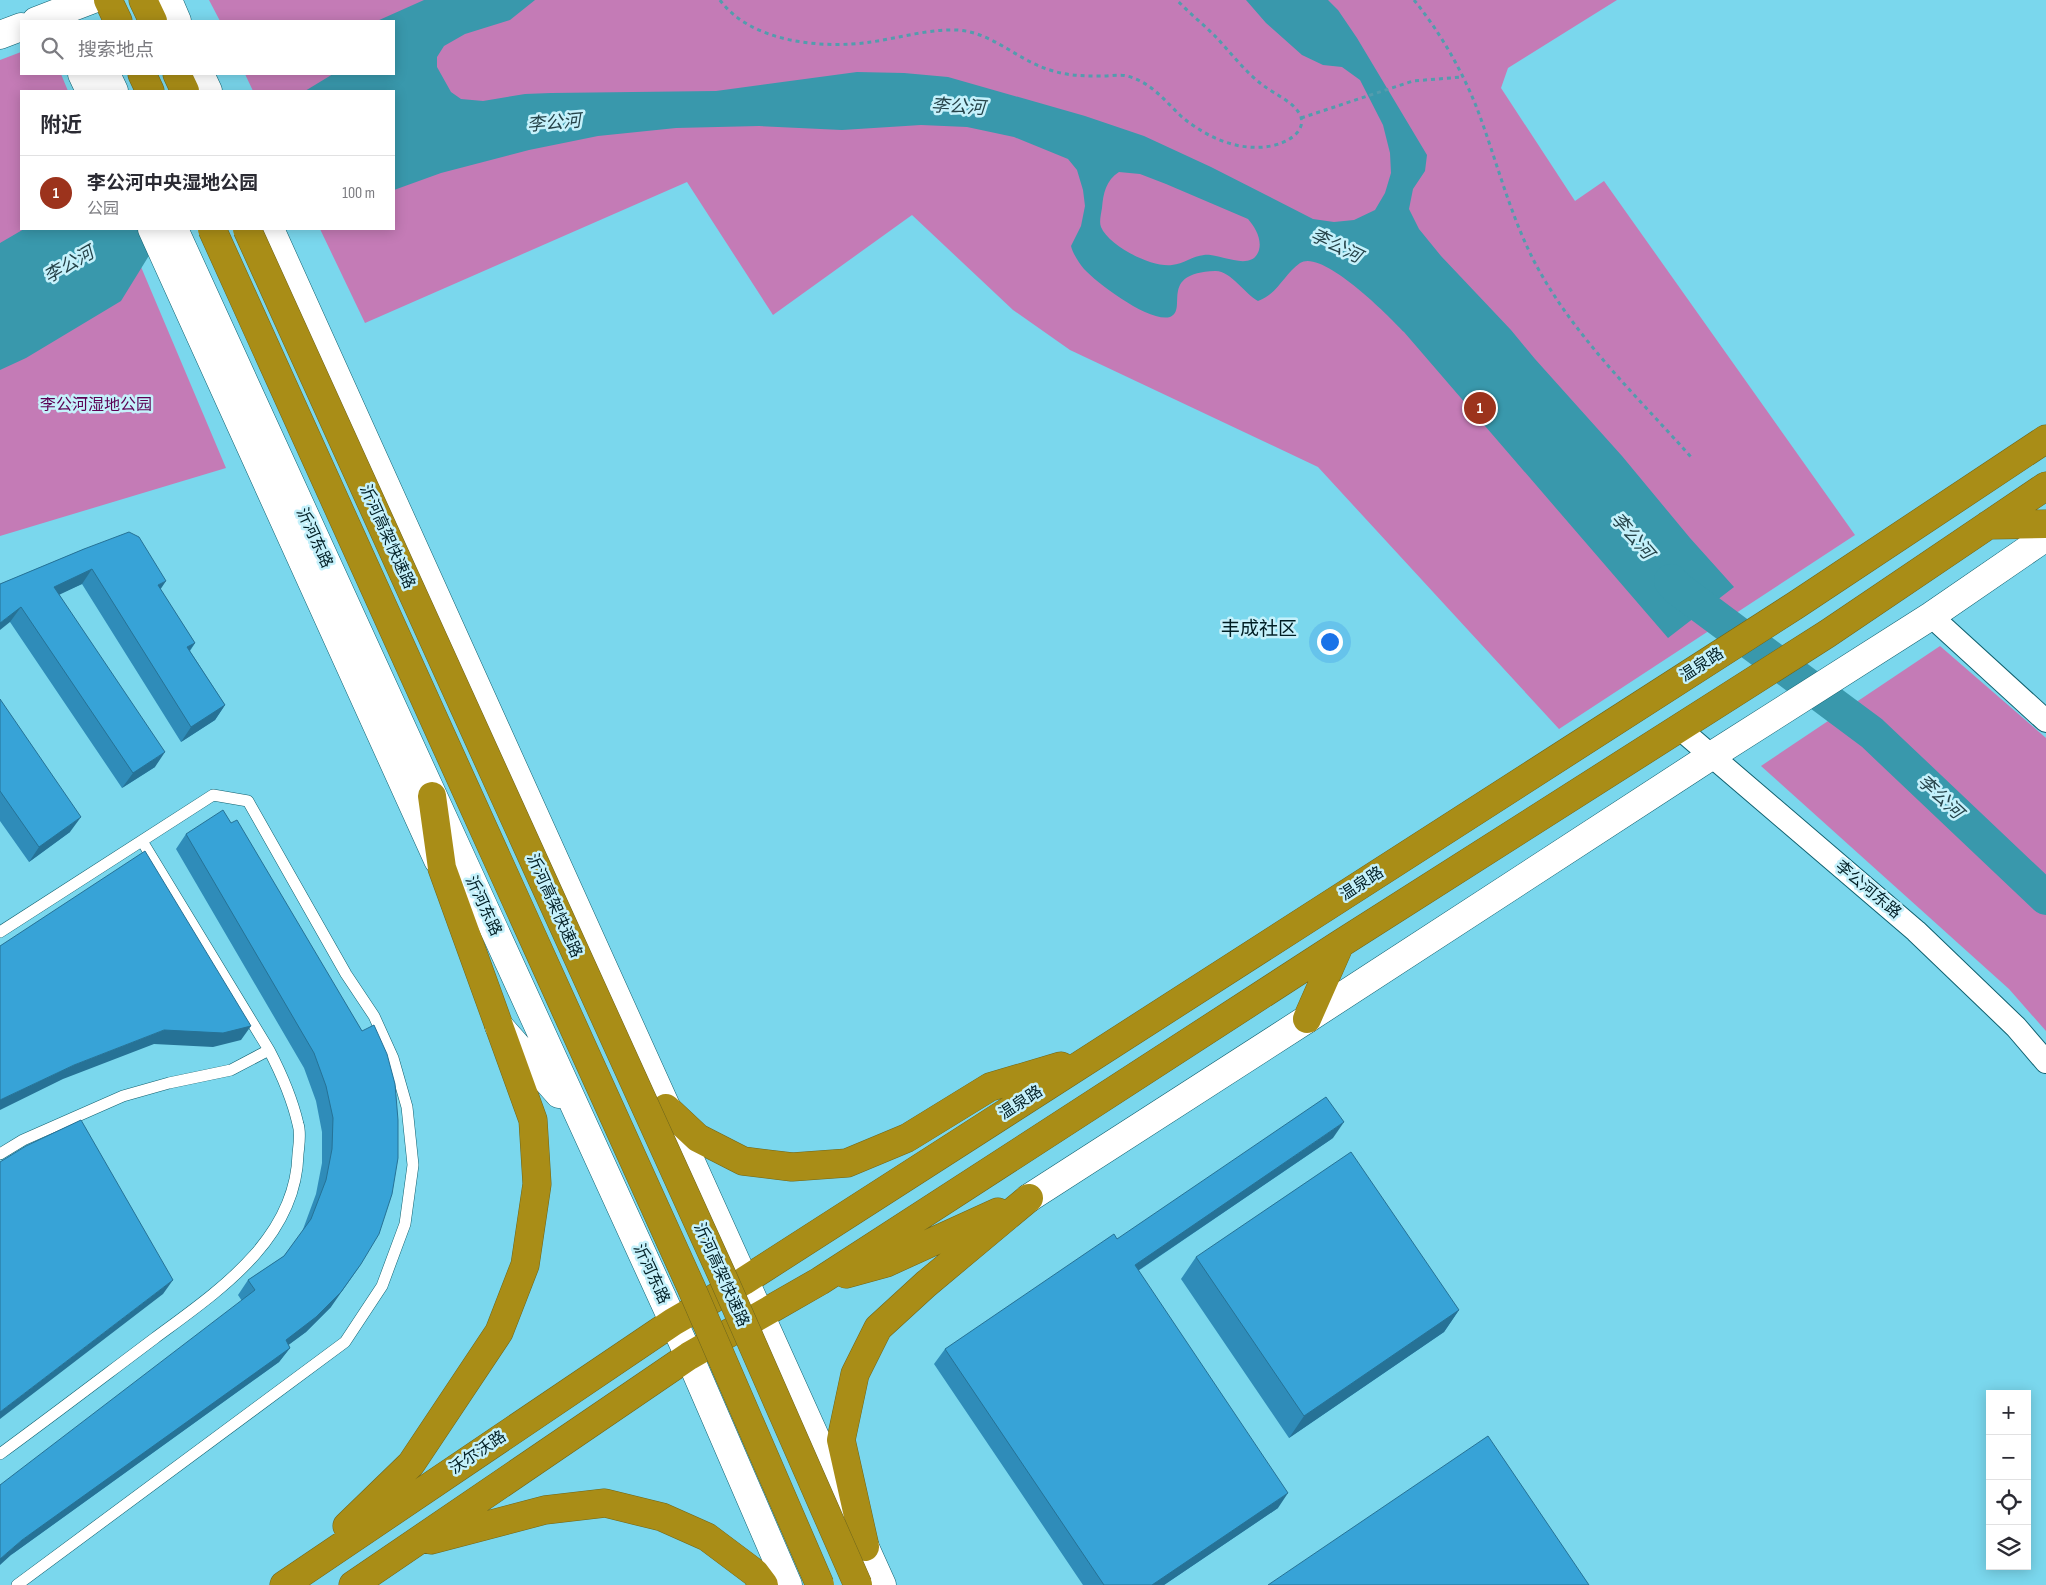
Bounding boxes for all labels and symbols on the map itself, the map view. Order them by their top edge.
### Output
water label: 李公河 [930,95,989,119]
water label: 李公河 [526,110,585,136]
water label: 李公河 [1307,225,1368,269]
water label: 李公河 [40,241,100,288]
pin: 1 [1464,389,1496,427]
park label: 李公河湿地公园 [40,396,152,415]
street label: 沂河高架快速路 [356,482,418,592]
street label: 沂河东路 [292,505,336,571]
water label: 李公河 [1606,509,1660,566]
district label: 丰成社区 [1221,618,1297,641]
your location [1317,629,1343,655]
street label: 温泉路 [1677,644,1727,686]
water label: 李公河 [1913,771,1969,825]
street label: 沂河高架快速路 [523,851,585,961]
street label: 李公河东路 [1831,857,1905,923]
street label: 温泉路 [1337,863,1387,905]
street label: 沂河东路 [461,873,505,939]
street label: 温泉路 [996,1082,1046,1124]
street label: 沂河高架快速路 [690,1220,752,1330]
street label: 沂河东路 [629,1241,673,1307]
street label: 沃尔沃路 [446,1427,510,1479]

